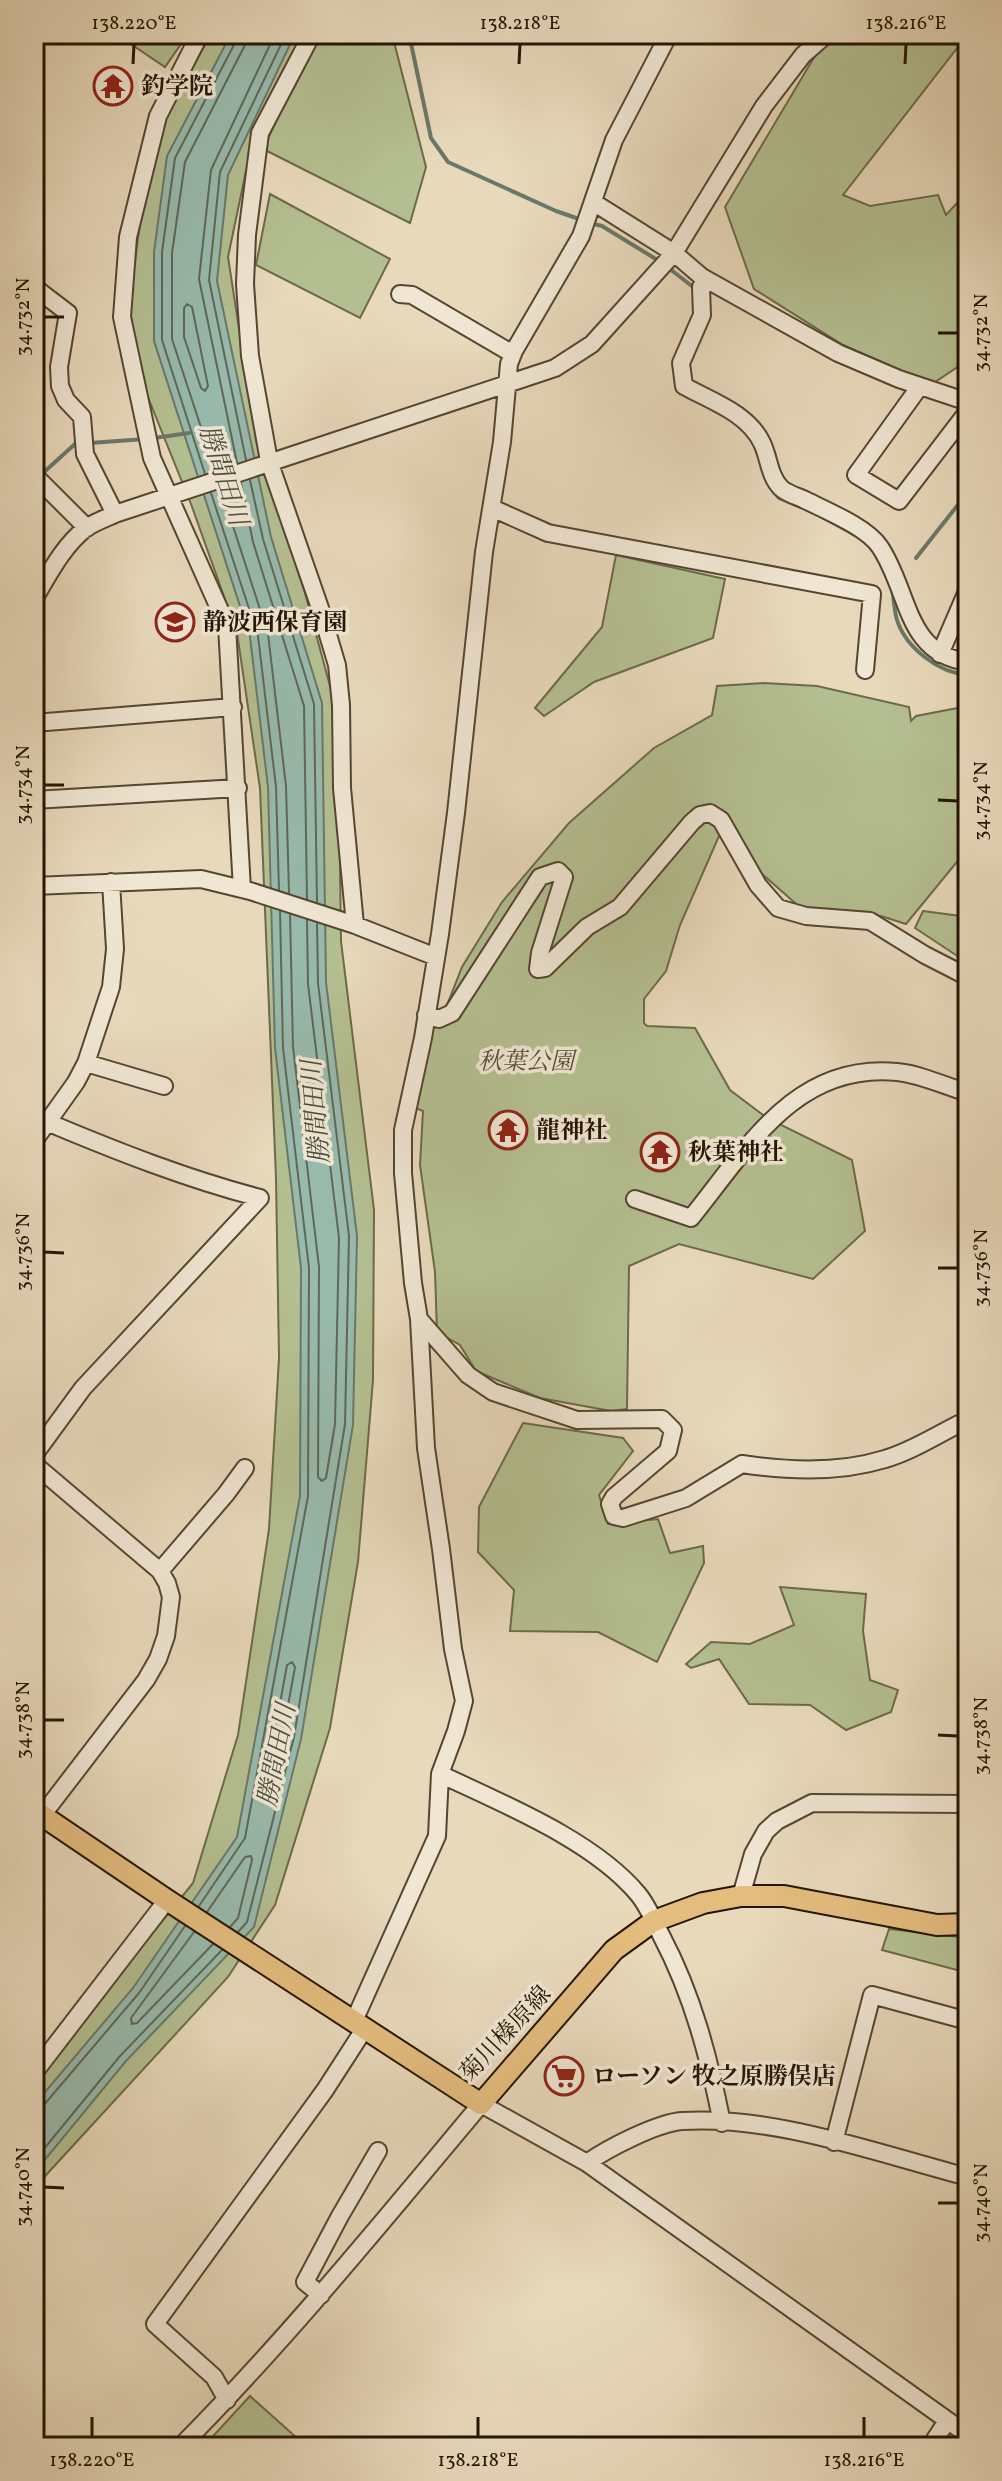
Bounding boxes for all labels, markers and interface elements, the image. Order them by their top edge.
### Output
text: 138.220°E [91,10,177,38]
text: 138.218°E [479,10,561,38]
text: 138.216°E [865,10,947,38]
temple icon: 釣学院 [92,65,134,107]
place label: 釣学院 [141,71,213,105]
text: 34.732°N [10,278,38,356]
text: 34.732°N [968,294,996,372]
water label: 勝間田川 [189,421,256,533]
school or university icon: 静波西保育園 [154,601,196,643]
place label: 静波西保育園 [203,607,347,641]
text: 34.734°N [10,745,38,825]
text: 34.734°N [968,761,996,841]
park label: 秋葉公園 [478,1046,578,1080]
water label: 勝間田川 [294,1055,339,1165]
temple icon: 龍神社 [487,1109,529,1151]
place label: 龍神社 [536,1115,608,1149]
temple icon: 秋葉神社 [639,1131,681,1173]
place label: 秋葉神社 [688,1137,784,1171]
text: 34.736°N [10,1213,38,1291]
text: 34.736°N [968,1229,996,1307]
text: 34.738°N [10,1681,38,1759]
text: 34.738°N [968,1697,996,1775]
water label: 勝間田川 [250,1698,306,1810]
street label: 菊川榛原線 [453,1979,560,2090]
supermarket icon: ローソン 牧之原勝俣店 [543,2055,585,2097]
place label: ローソン 牧之原勝俣店 [592,2061,836,2095]
text: 34.740°N [10,2147,38,2227]
text: 34.740°N [968,2163,996,2243]
text: 138.220°E [49,2447,135,2475]
text: 138.218°E [437,2447,519,2475]
text: 138.216°E [823,2447,905,2475]

